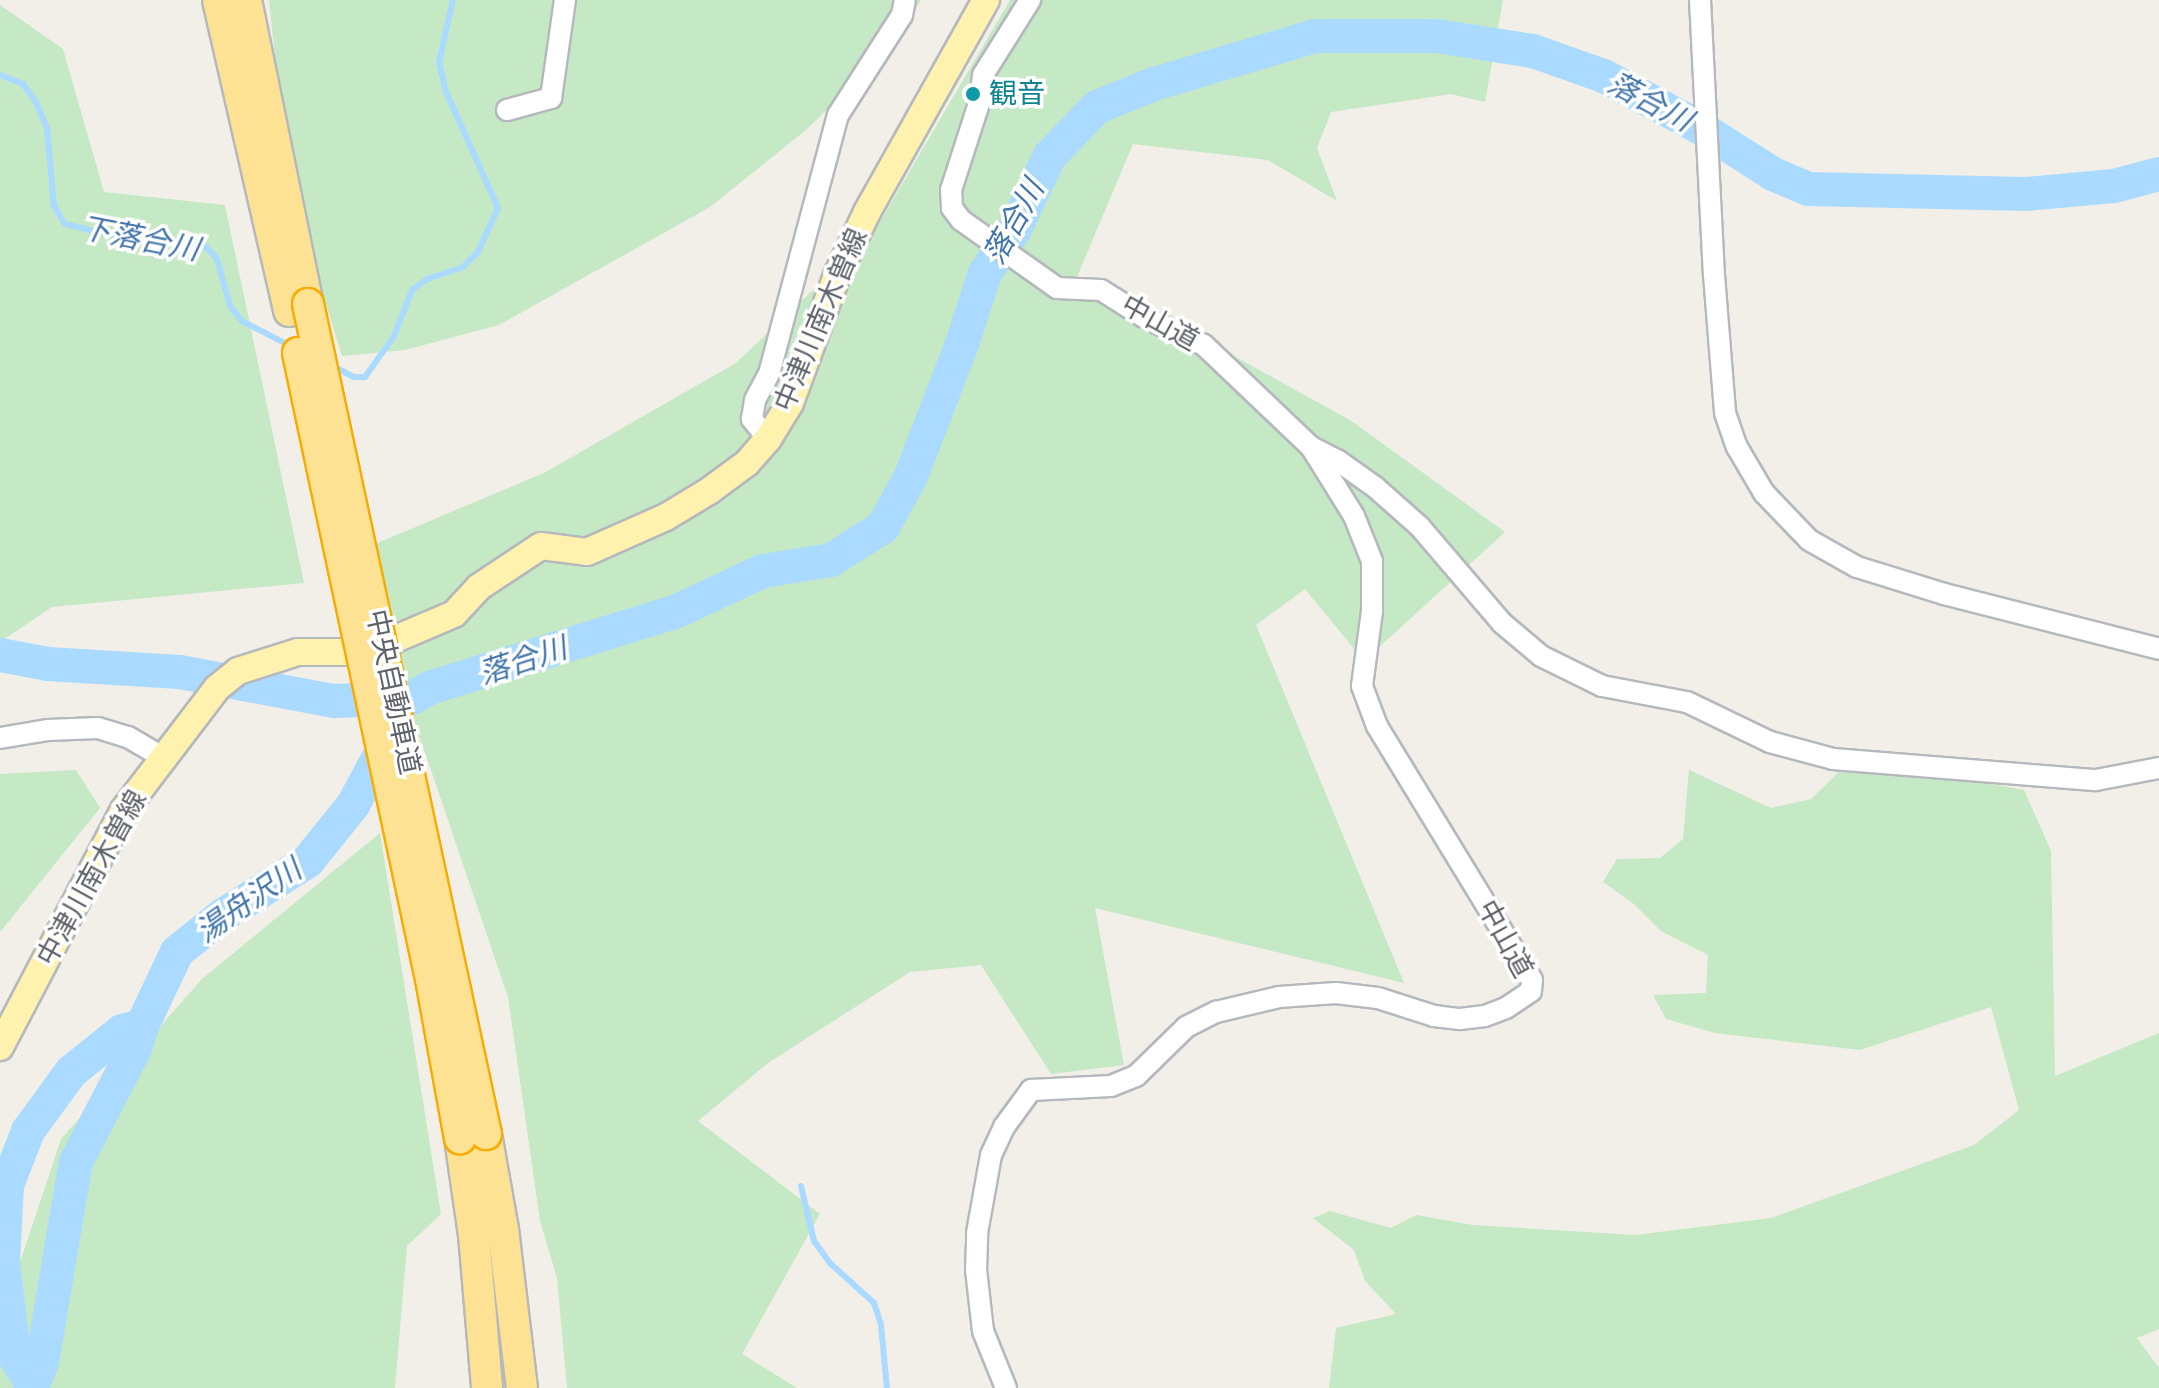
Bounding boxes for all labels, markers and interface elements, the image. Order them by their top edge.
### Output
water label: 落合川 [1602,65,1698,139]
place label: 観音 [989,77,1045,111]
marker: 観音 [964,85,982,103]
water label: 落合川 [976,174,1052,270]
water label: 下落合川 [78,210,202,268]
street label: 中津川南木曽線 [767,223,875,417]
street label: 中山道 [1115,288,1205,358]
street label: 中央自動車道 [359,606,427,778]
water label: 落合川 [475,630,571,692]
street label: 中津川南木曽線 [30,784,154,972]
water label: 湯舟沢川 [190,852,308,950]
street label: 中山道 [1470,894,1540,984]

